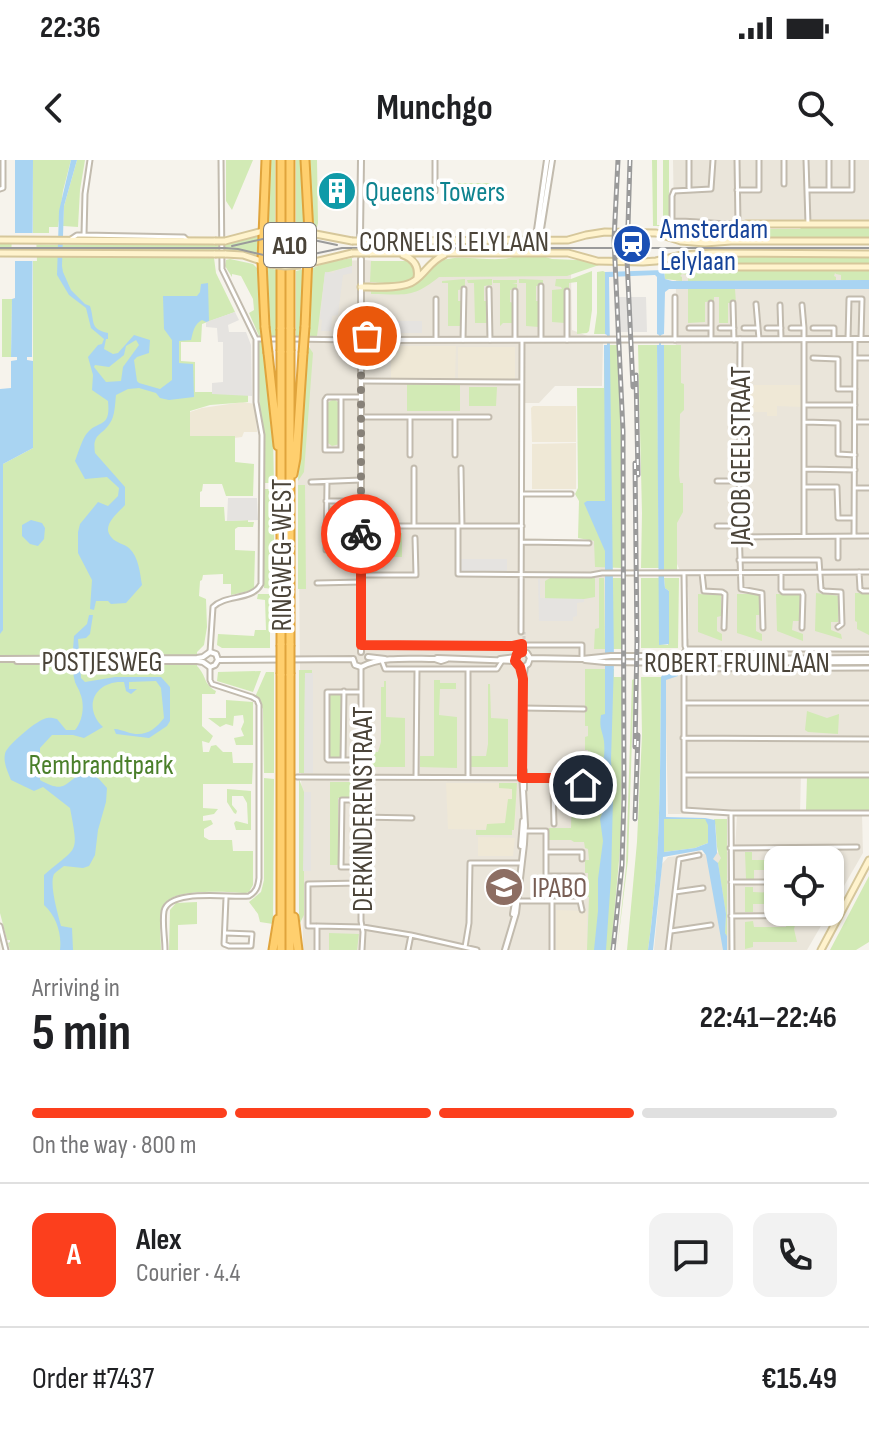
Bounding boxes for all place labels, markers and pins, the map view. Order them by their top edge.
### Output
building icon: Queens Towers [316,170,358,212]
place label: Queens Towers [365,176,505,209]
place label: Amsterdam Lelylaan [659,213,768,278]
station icon: Amsterdam Lelylaan [611,223,653,265]
pin [333,302,401,370]
pin [549,751,617,819]
school or university icon: IPABO [483,866,525,908]
place label: IPABO [532,872,587,905]

